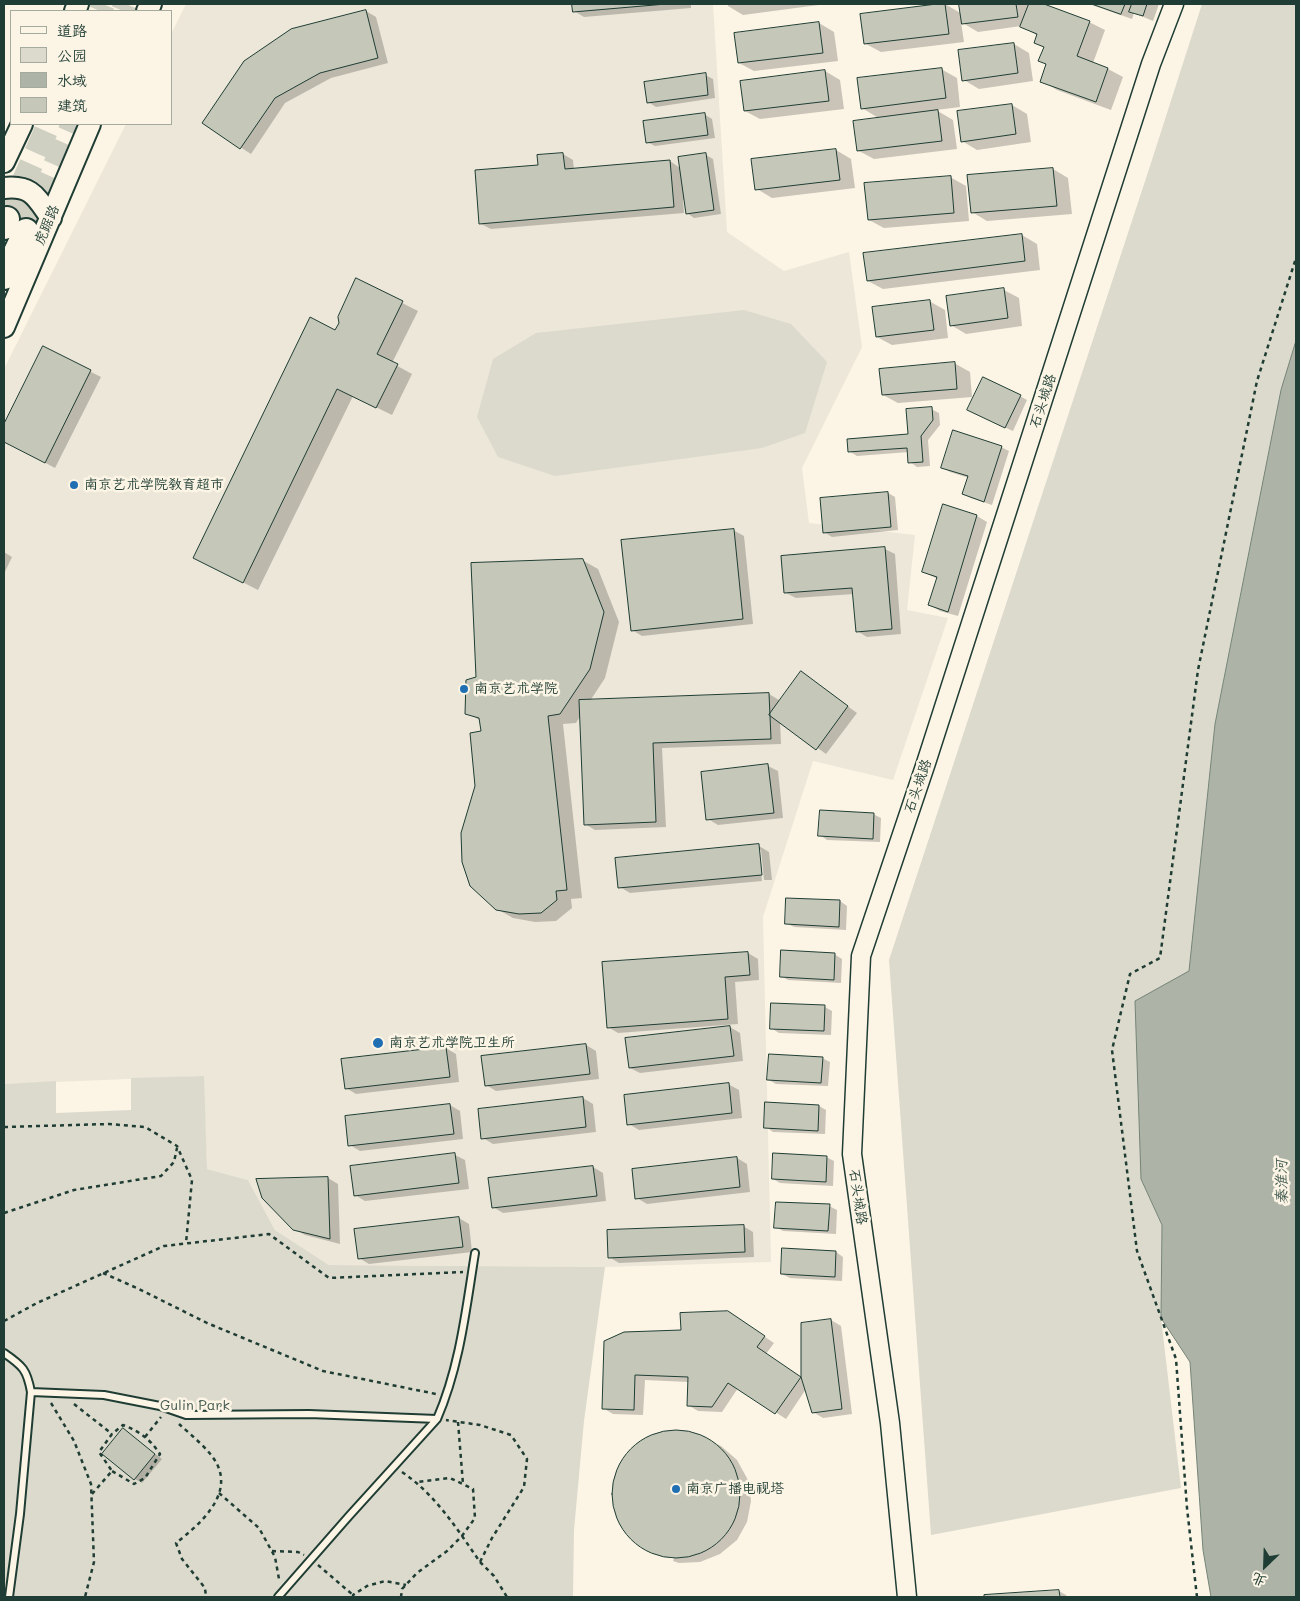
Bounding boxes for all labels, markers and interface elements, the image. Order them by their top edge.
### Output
legend [10,10,172,125]
text: 道路 [57,20,87,40]
text: 公园 [57,45,87,65]
text: 水域 [57,70,87,90]
text: 建筑 [57,95,87,115]
street label: 虎踞路 [31,202,63,248]
street label: 石头城路 [1026,372,1060,430]
place label: 南京艺术学院教育超市 [84,477,224,493]
marker: 南京艺术学院教育超市 [68,479,80,491]
place label: 南京艺术学院 [474,681,558,697]
marker: 南京艺术学院 [458,683,470,695]
street label: 石头城路 [901,757,935,815]
place label: 南京艺术学院卫生所 [389,1035,515,1051]
marker: 南京艺术学院卫生所 [371,1036,385,1050]
water label: 秦淮河 [1273,1159,1291,1205]
street label: 石头城路 [846,1168,870,1226]
park label: Gulin Park [160,1398,230,1414]
place label: 南京广播电视塔 [686,1481,784,1497]
marker: 南京广播电视塔 [670,1483,682,1495]
north arrow [1240,1541,1290,1591]
text: 北 [1248,1569,1269,1592]

